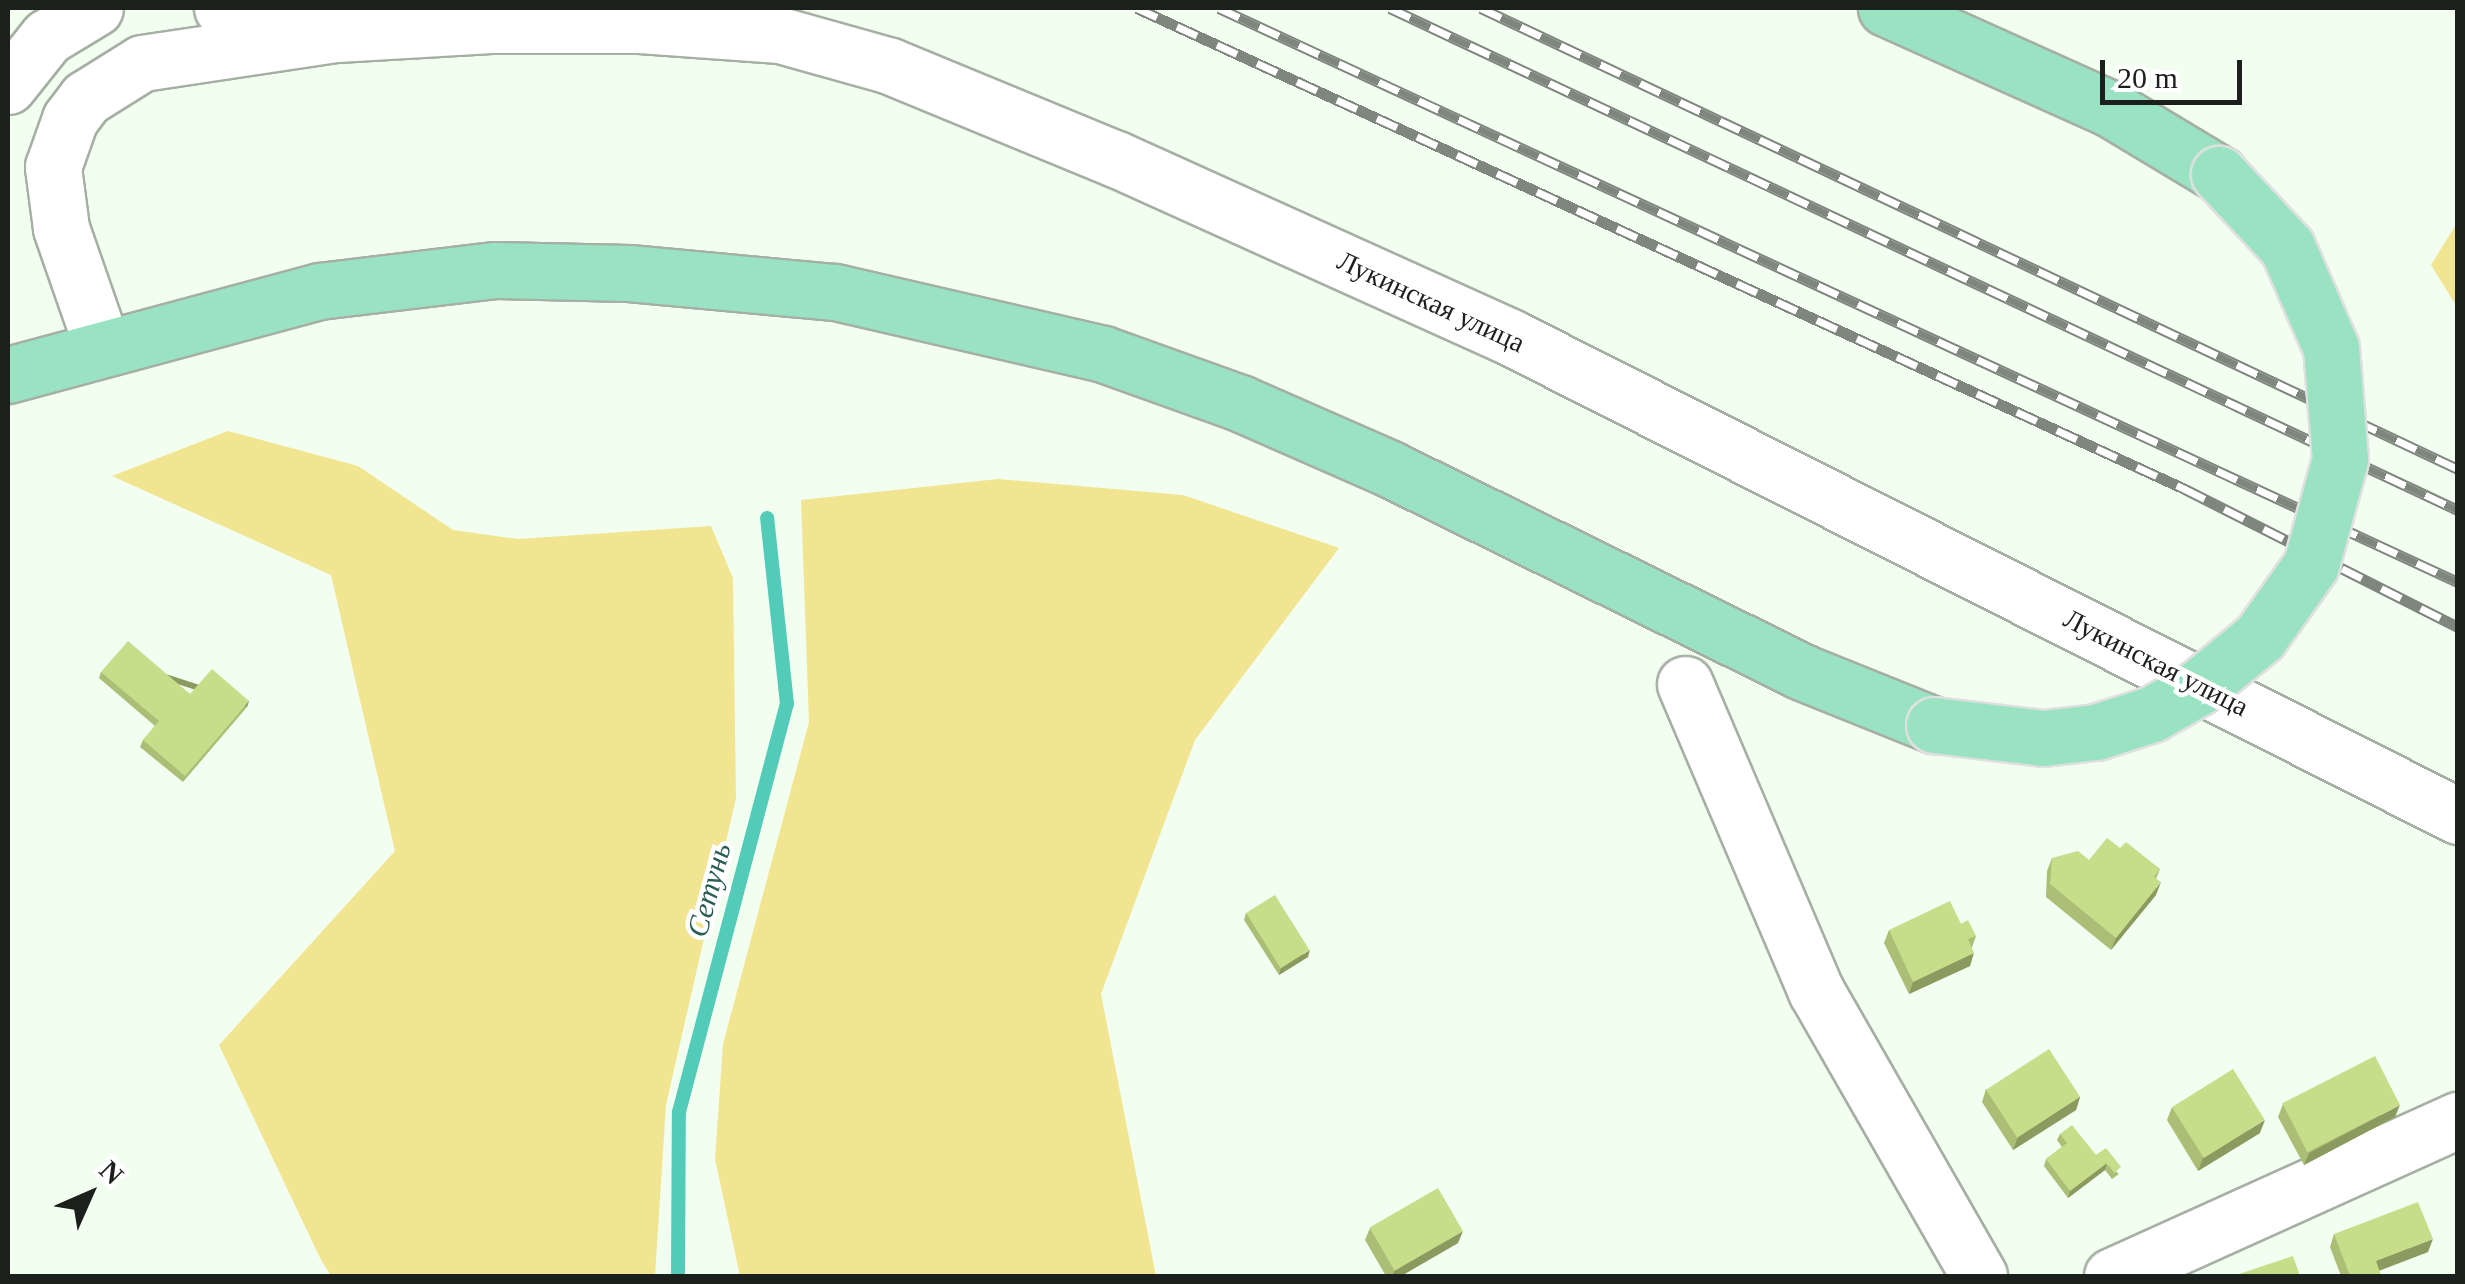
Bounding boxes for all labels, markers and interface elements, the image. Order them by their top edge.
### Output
scale bar [2105,40,2248,102]
text: 20 m [2117,61,2178,94]
street label: Лукинская улица [1332,244,1530,360]
street label: Лукинская улица [2058,602,2254,724]
water label: Сетунь [679,839,739,941]
north arrow [40,1144,140,1244]
text: N [93,1154,130,1191]

